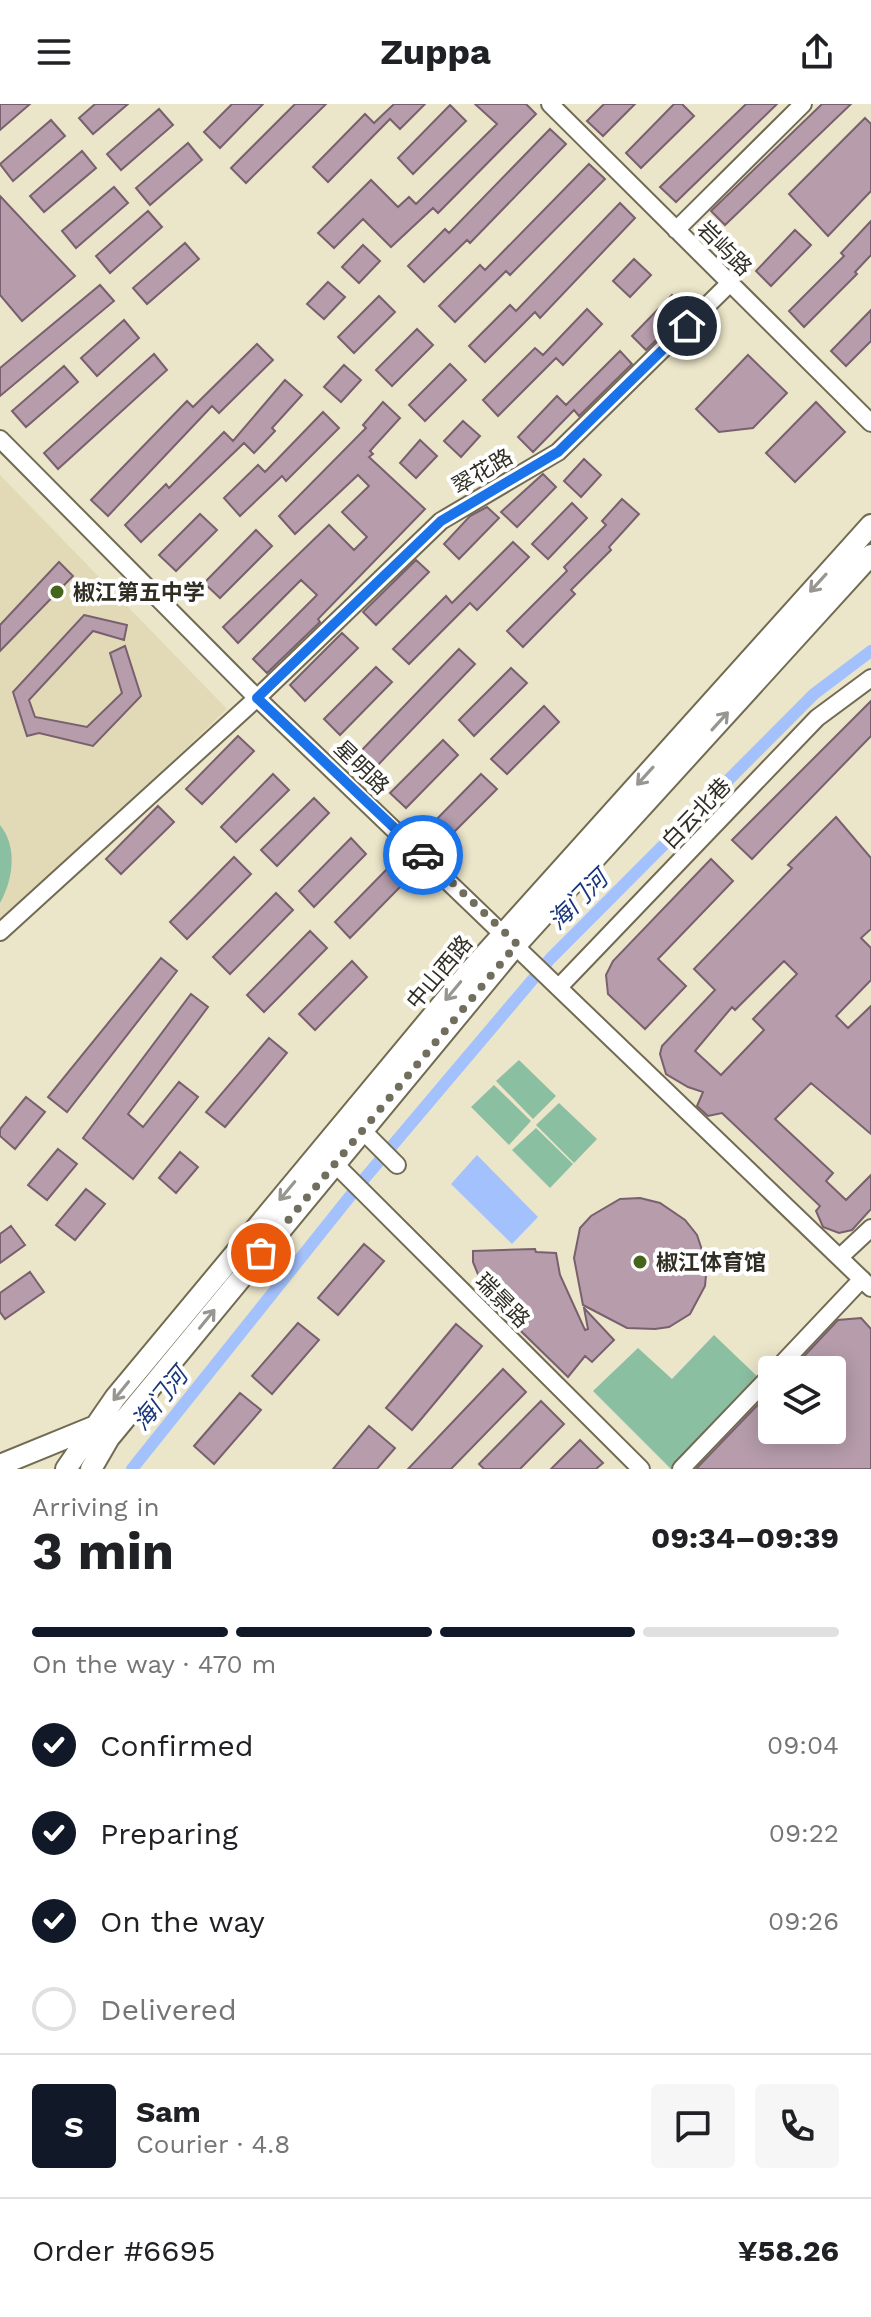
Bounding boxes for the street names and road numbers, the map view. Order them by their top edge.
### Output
street label: 岩屿路 [692,216,757,281]
street label: 翠花路 [448,444,517,499]
street label: 星明路 [329,735,394,799]
street label: 白云北巷 [657,773,736,854]
street label: 中山西路 [402,931,477,1014]
street label: 瑞景路 [470,1268,535,1333]

